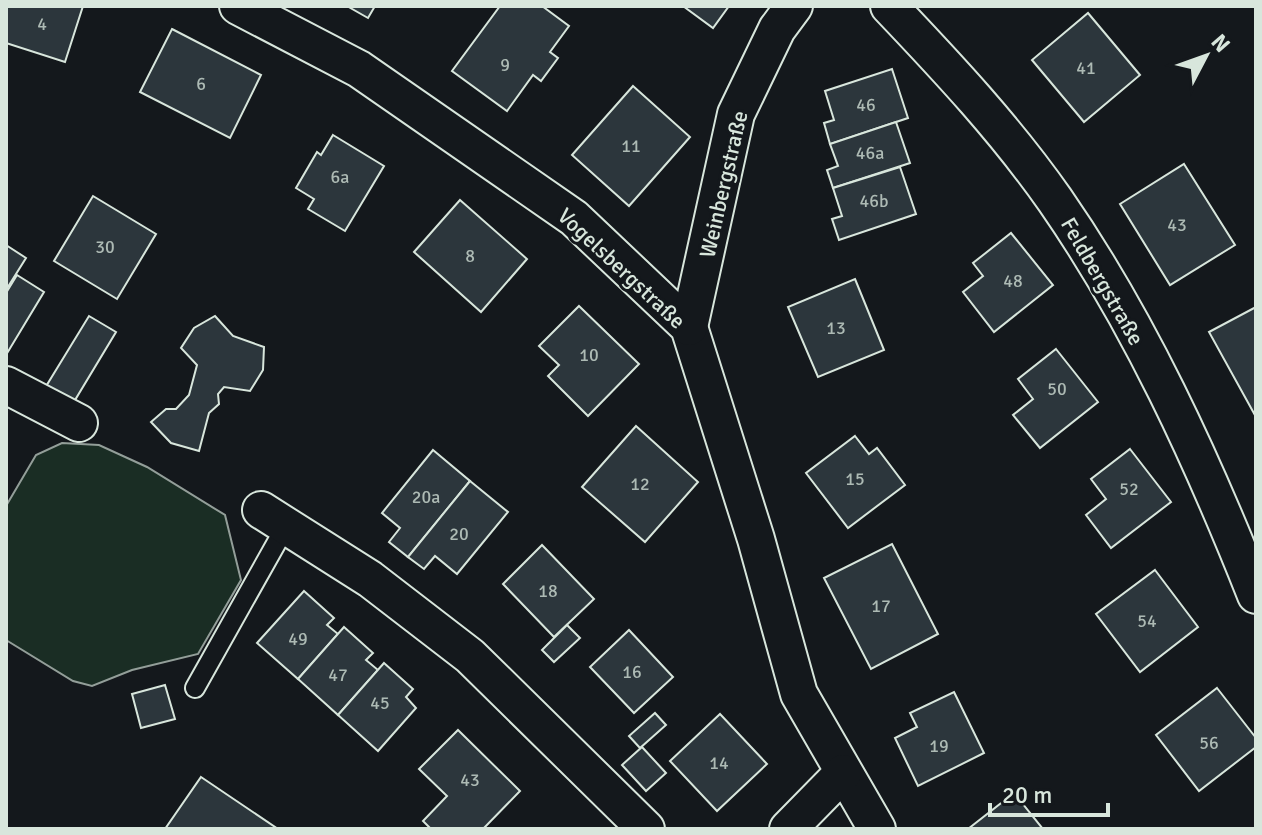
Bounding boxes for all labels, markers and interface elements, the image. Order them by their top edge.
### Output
house number: 4 [37,13,47,35]
north arrow [1166,16,1246,96]
text: N [1206,29,1236,58]
house number: 9 [500,54,510,76]
house number: 41 [1076,57,1096,79]
house number: 6 [196,73,206,95]
house number: 46 [856,94,876,116]
street label: Weinbergstraße [693,108,754,260]
house number: 11 [621,135,641,157]
house number: 46a [856,142,884,164]
house number: 6a [331,166,349,188]
house number: 46b [860,190,888,212]
street label: Vogelsbergstraße [552,202,691,335]
street label: Feldbergstraße [1055,212,1150,350]
house number: 43 [1167,214,1187,236]
house number: 30 [95,236,115,258]
house number: 8 [465,245,475,267]
house number: 48 [1003,270,1023,292]
house number: 13 [826,317,846,339]
house number: 10 [579,344,599,366]
house number: 50 [1047,378,1067,400]
house number: 15 [845,468,865,490]
house number: 12 [630,473,650,495]
house number: 52 [1119,478,1139,500]
house number: 20a [412,486,440,508]
house number: 20 [449,523,469,545]
house number: 18 [538,580,558,602]
house number: 17 [871,595,891,617]
house number: 54 [1137,610,1157,632]
house number: 49 [288,628,308,650]
house number: 16 [622,661,642,683]
house number: 47 [328,664,348,686]
house number: 45 [370,692,390,714]
house number: 56 [1199,732,1219,754]
house number: 19 [929,735,949,757]
house number: 14 [709,752,729,774]
scale bar [990,767,1108,817]
house number: 43 [460,769,480,791]
text: 20 m [1002,780,1052,810]

